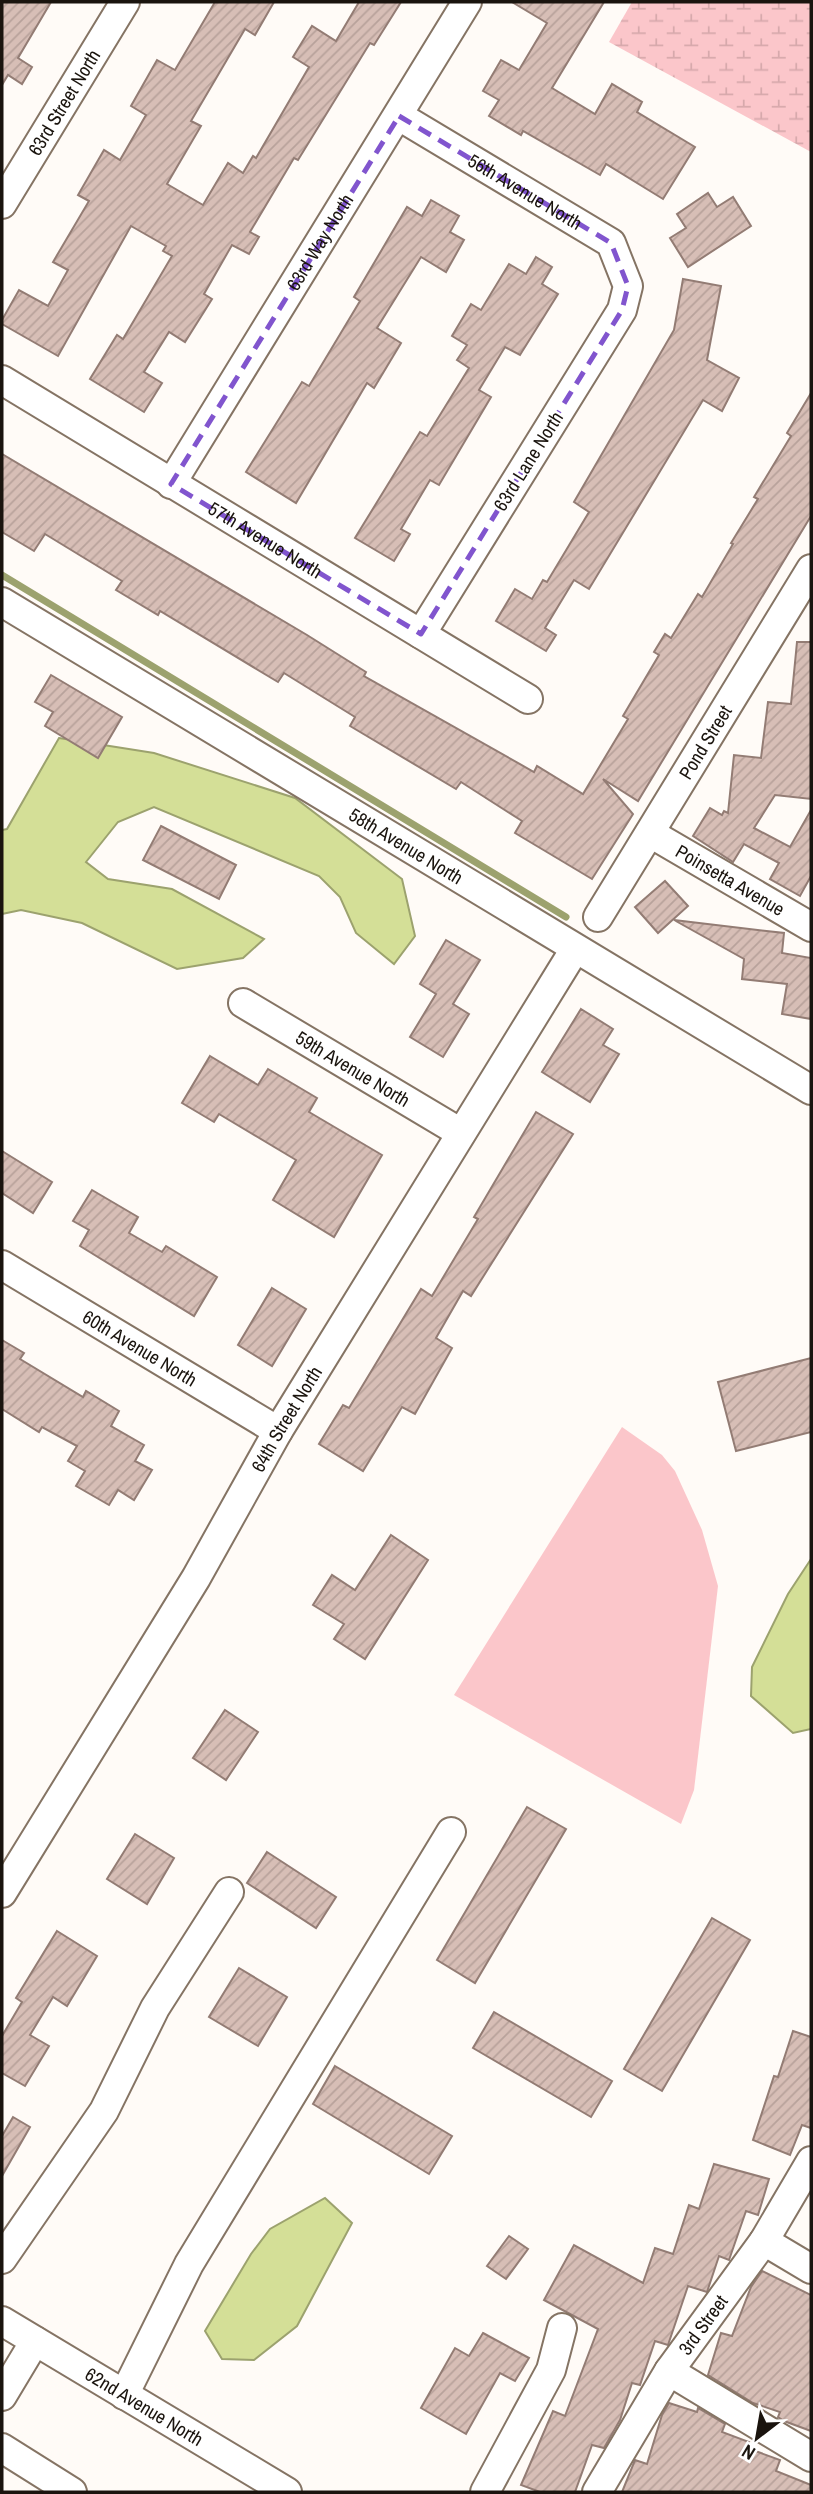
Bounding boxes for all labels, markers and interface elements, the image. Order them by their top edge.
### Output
street label: 63rd Street North [22,45,106,160]
street label: 56th Avenue North [463,147,587,236]
street label: 63rd Way North [280,189,359,295]
street label: 63rd Lane North [487,406,569,516]
street label: 57th Avenue North [203,495,327,584]
street label: Pond Street [672,700,738,784]
street label: 58th Avenue North [344,801,468,890]
street label: Poinsetta Avenue [671,838,790,922]
street label: 59th Avenue North [291,1024,415,1113]
street label: 60th Avenue North [78,1304,202,1392]
street label: 64th Street North [245,1361,328,1476]
street label: 3rd Street [672,2289,734,2360]
street label: 62nd Avenue North [81,2361,208,2452]
north arrow [722,2403,792,2473]
text: N [737,2439,760,2467]

